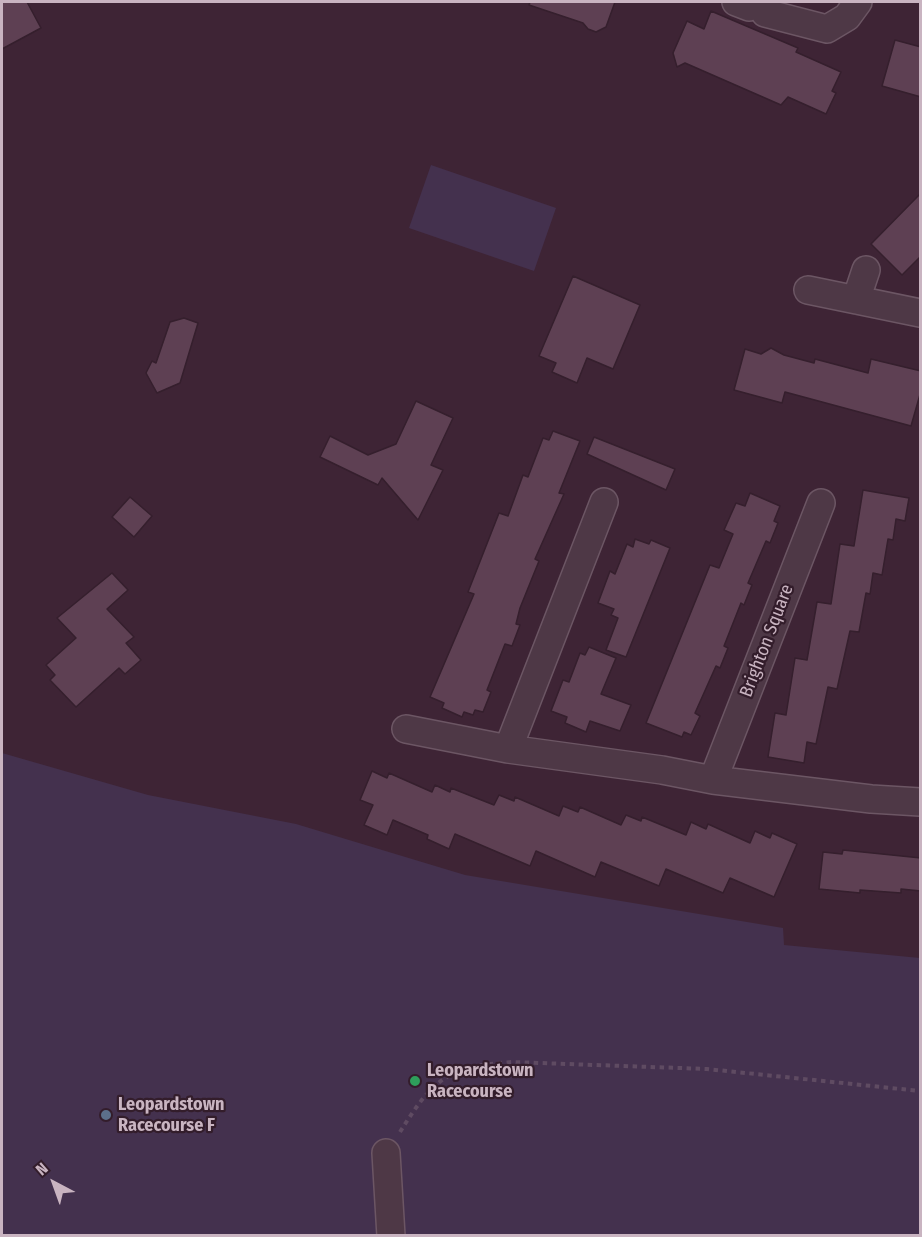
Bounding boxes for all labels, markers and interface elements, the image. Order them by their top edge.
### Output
street label: Brighton Square [736,582,798,700]
place label: Leopardstown Racecourse [427,1060,534,1102]
marker: Leopardstown Racecourse [408,1074,422,1088]
place label: Leopardstown Racecourse F [118,1094,225,1136]
marker: Leopardstown Racecourse F [99,1108,113,1122]
north arrow [24,1153,84,1213]
text: N [32,1159,52,1179]

